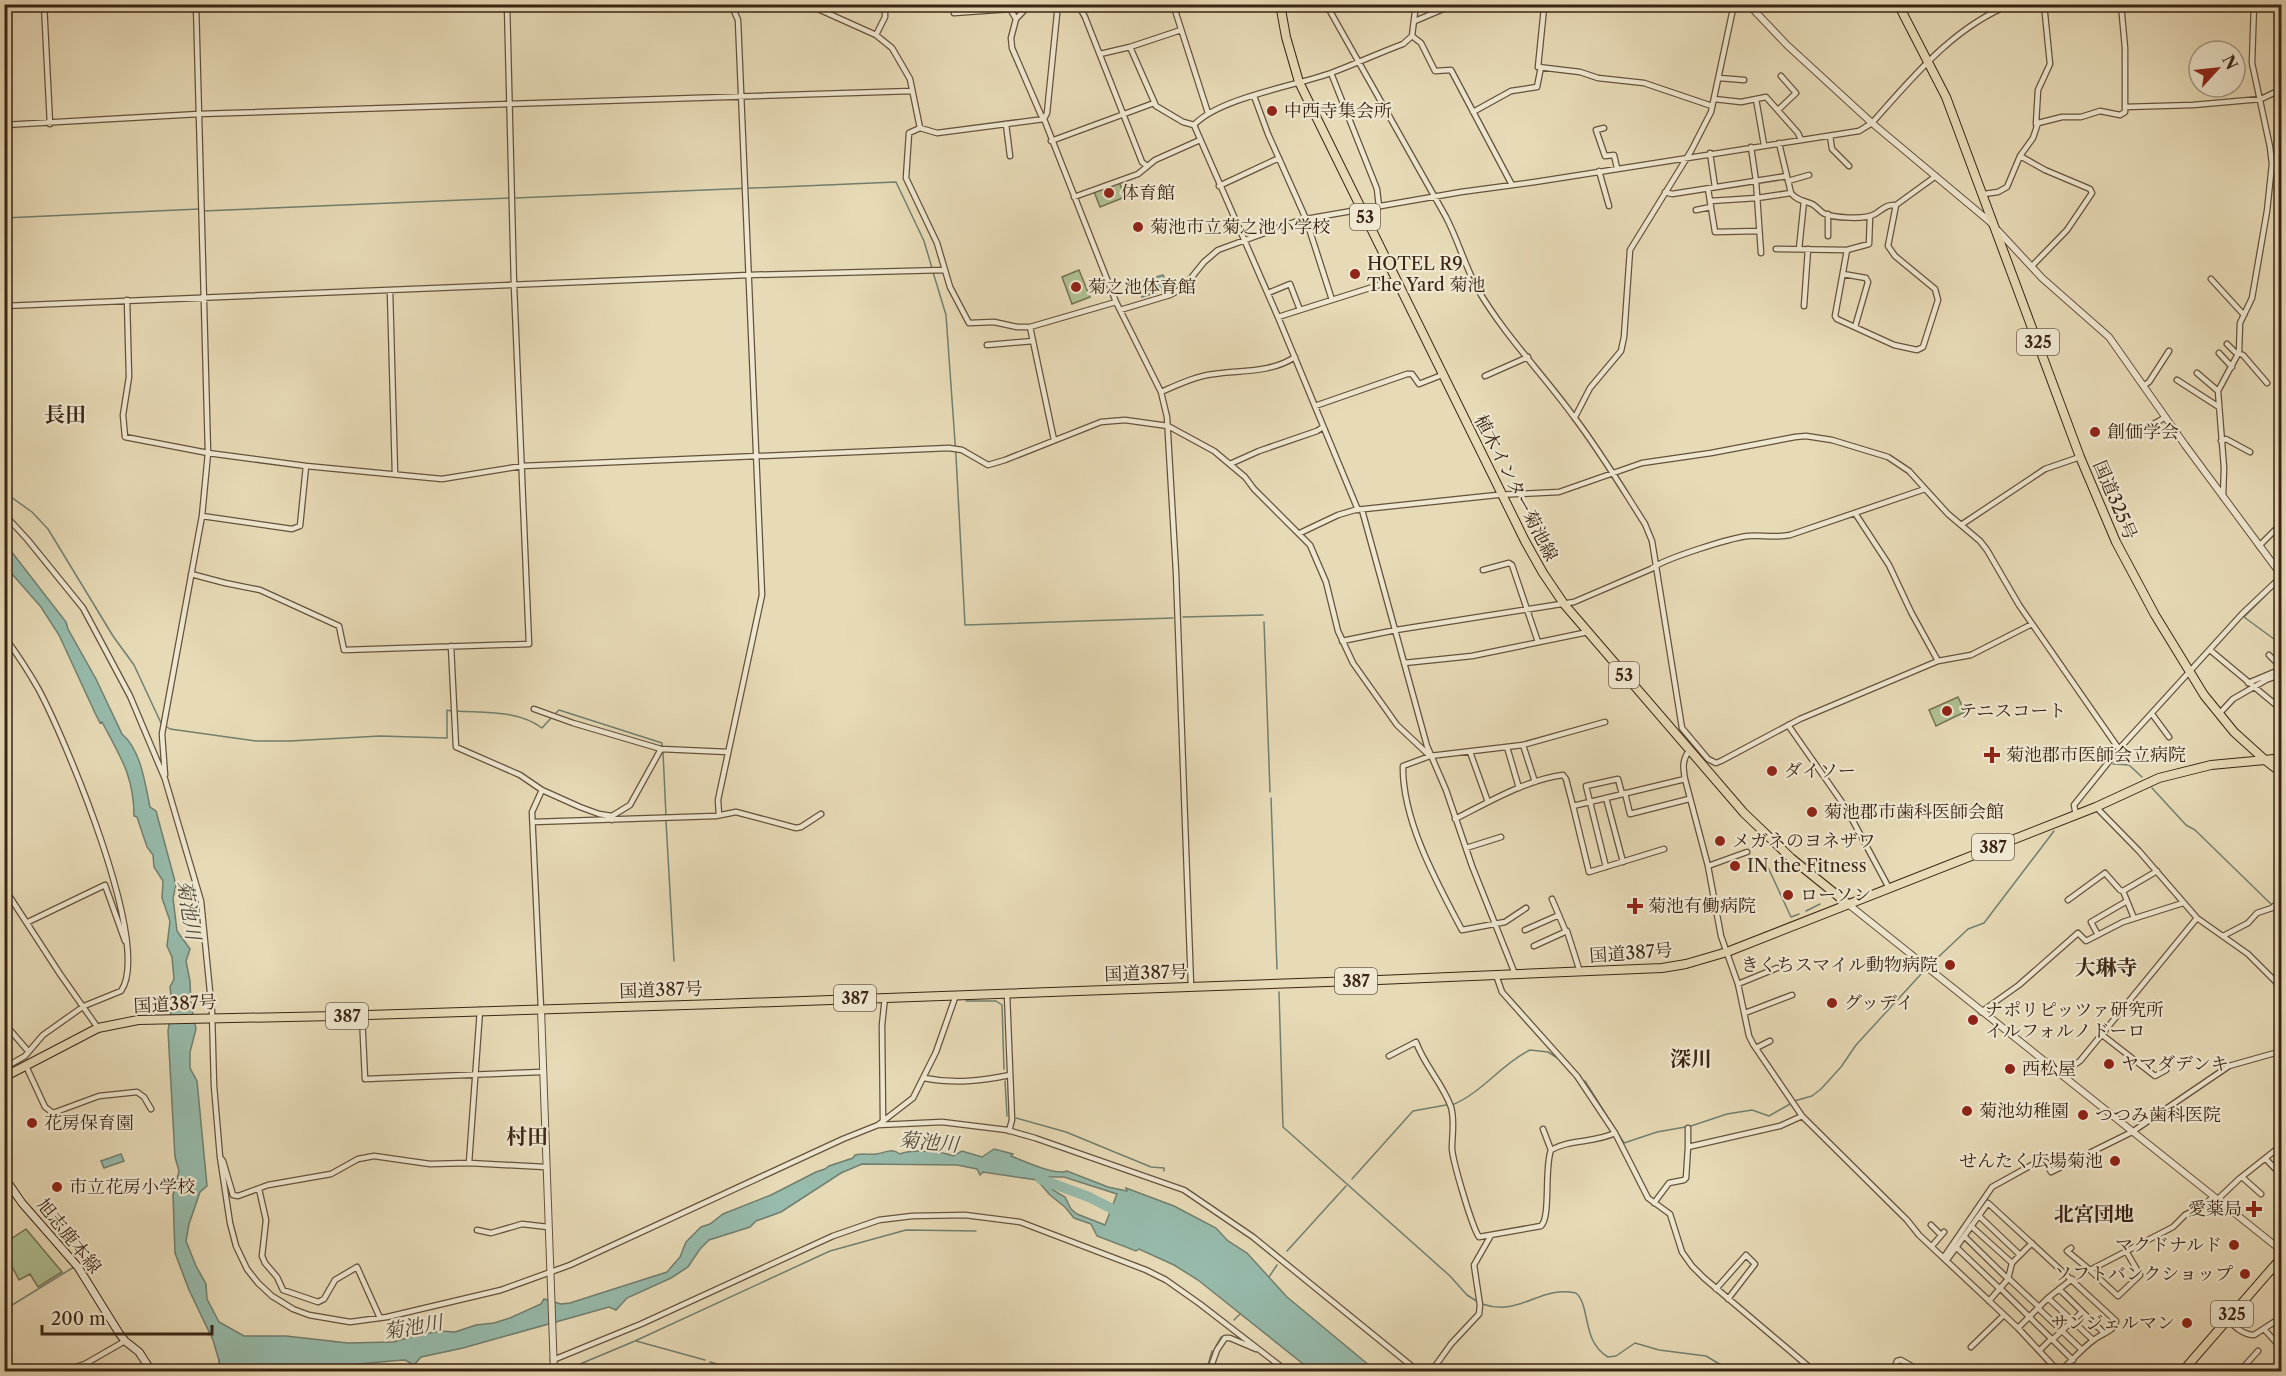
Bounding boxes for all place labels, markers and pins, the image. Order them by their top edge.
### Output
place label: 中西寺集会所 [1284,100,1392,122]
marker: 中西寺集会所 [1265,104,1279,118]
place label: 体育館 [1121,182,1175,204]
marker: 体育館 [1102,186,1116,200]
place label: 菊池市立菊之池小学校 [1150,216,1330,238]
marker: 菊池市立菊之池小学校 [1131,220,1145,234]
place label: HOTEL R9 The Yard 菊池 [1367,253,1486,296]
marker: HOTEL R9 The Yard 菊池 [1348,267,1362,281]
place label: 菊之池体育館 [1088,276,1196,298]
marker: 菊之池体育館 [1069,280,1083,294]
place label: 創価学会 [2107,421,2179,443]
marker: 創価学会 [2088,425,2102,439]
place label: テニスコート [1959,700,2066,722]
marker: テニスコート [1940,704,1954,718]
place label: 菊池郡市医師会立病院 [2006,744,2186,766]
marker: 菊池郡市医師会立病院 [1983,746,2001,764]
place label: ダイソー [1784,760,1856,782]
marker: ダイソー [1765,764,1779,778]
place label: 菊池郡市歯科医師会館 [1824,801,2004,823]
marker: 菊池郡市歯科医師会館 [1805,805,1819,819]
place label: メガネのヨネザワ [1732,830,1876,852]
marker: メガネのヨネザワ [1713,834,1727,848]
place label: IN the Fitness [1747,855,1866,877]
marker: IN the Fitness [1728,859,1742,873]
place label: ローソン [1800,884,1871,906]
marker: ローソン [1781,888,1795,902]
place label: 菊池有働病院 [1648,895,1756,917]
marker: 菊池有働病院 [1626,897,1644,915]
place label: きくちスマイル動物病院 [1741,954,1938,976]
marker: きくちスマイル動物病院 [1943,958,1957,972]
place label: グッデイ [1844,992,1914,1014]
marker: グッデイ [1825,996,1839,1010]
place label: ナポリピッツァ研究所 イルフォルノドーロ [1985,999,2164,1042]
marker: ナポリピッツァ研究所 イルフォルノドーロ [1966,1013,1980,1027]
place label: ヤマダデンキ [2121,1053,2229,1075]
marker: ヤマダデンキ [2102,1057,2116,1071]
place label: 西松屋 [2022,1058,2076,1080]
marker: 西松屋 [2003,1062,2017,1076]
place label: 菊池幼稚園 [1979,1100,2069,1122]
marker: 菊池幼稚園 [1960,1104,1974,1118]
place label: つつみ歯科医院 [2095,1104,2221,1126]
marker: つつみ歯科医院 [2076,1108,2090,1122]
place label: 花房保育園 [44,1112,134,1134]
marker: 花房保育園 [25,1116,39,1130]
place label: せんたく広場菊池 [1959,1150,2103,1172]
marker: せんたく広場菊池 [2108,1154,2122,1168]
place label: 市立花房小学校 [69,1176,195,1198]
marker: 市立花房小学校 [50,1180,64,1194]
place label: 愛薬局 [2188,1198,2242,1220]
marker: 愛薬局 [2247,1202,2261,1216]
place label: マクドナルド [2115,1234,2222,1256]
marker: マクドナルド [2227,1238,2241,1252]
place label: ソフトバンクショップ [2054,1263,2233,1285]
marker: ソフトバンクショップ [2238,1267,2252,1281]
place label: サンジェルマン [2051,1312,2175,1334]
marker: サンジェルマン [2180,1316,2194,1330]

